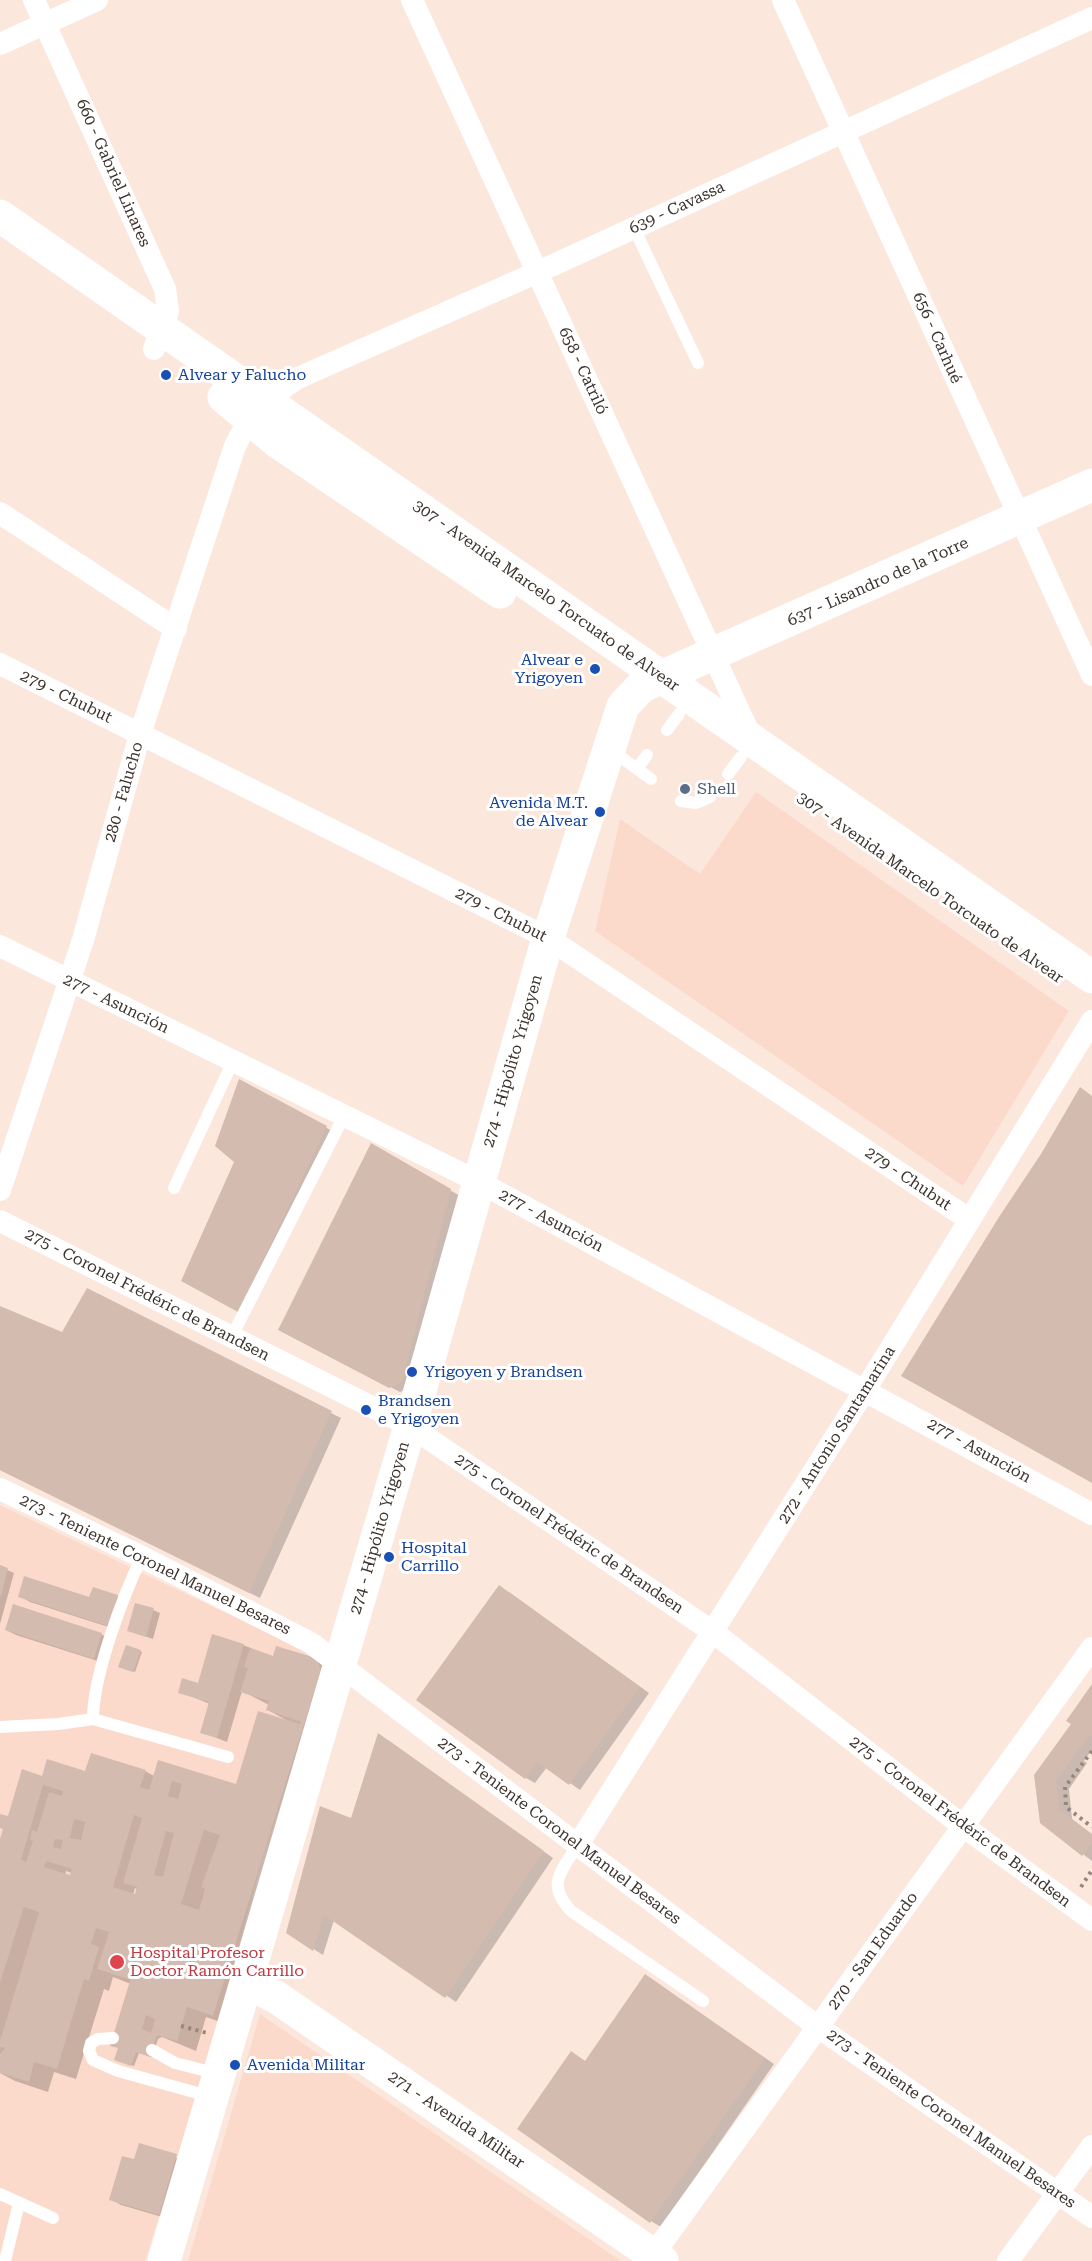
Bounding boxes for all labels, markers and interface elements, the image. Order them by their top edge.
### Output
street label: 660 - Gabriel Linares [72,96,154,250]
street label: 639 - Cavassa [626,178,728,238]
street label: 656 - Carhué [908,289,966,387]
street label: 658 - Catriló [554,324,612,418]
place label: Alvear y Falucho [178,365,306,385]
marker: Alvear y Falucho [159,368,173,382]
street label: 307 - Avenida Marcelo Torcuato de Alvear [409,496,683,696]
street label: 637 - Lisandro de la Torre [784,533,972,631]
place label: Alvear e Yrigoyen [515,650,583,688]
marker: Alvear e Yrigoyen [588,662,602,676]
street label: 279 - Chubut [17,666,115,728]
street label: 280 - Falucho [101,740,147,844]
place label: Shell [697,779,736,799]
marker: Shell [678,782,692,796]
street label: 307 - Avenida Marcelo Torcuato de Alvear [793,788,1067,988]
place label: Avenida M.T. de Alvear [489,793,588,831]
marker: Avenida M.T. de Alvear [593,805,607,819]
street label: 279 - Chubut [452,884,550,946]
street label: 277 - Asunción [60,970,172,1038]
street label: 274 - Hipólito Yrigoyen [479,972,547,1150]
street label: 279 - Chubut [861,1143,955,1215]
street label: 277 - Asunción [496,1185,606,1257]
street label: 275 - Coronel Frédéric de Brandsen [21,1225,273,1365]
street label: 272 - Antonio Santamarina [774,1343,900,1527]
place label: Yrigoyen y Brandsen [424,1362,583,1382]
marker: Yrigoyen y Brandsen [405,1365,419,1379]
place label: Brandsen e Yrigoyen [378,1391,459,1429]
marker: Brandsen e Yrigoyen [359,1403,373,1417]
street label: 277 - Asunción [924,1415,1034,1487]
street label: 274 - Hipólito Yrigoyen [346,1439,414,1617]
street label: 275 - Coronel Frédéric de Brandsen [451,1450,687,1618]
street label: 273 - Teniente Coronel Manuel Besares [16,1491,294,1639]
place label: Hospital Carrillo [401,1538,467,1576]
marker: Hospital Carrillo [382,1550,396,1564]
street label: 275 - Coronel Frédéric de Brandsen [846,1732,1074,1912]
street label: 273 - Teniente Coronel Manuel Besares [434,1733,684,1929]
street label: 270 - San Eduardo [824,1888,922,2014]
place label: Hospital Profesor Doctor Ramón Carrillo [130,1943,304,1981]
marker: Hospital Profesor Doctor Ramón Carrillo [108,1953,126,1971]
street label: 273 - Teniente Coronel Manuel Besares [823,2025,1079,2213]
place label: Avenida Militar [247,2055,365,2075]
marker: Avenida Militar [228,2058,242,2072]
street label: 271 - Avenida Militar [384,2067,528,2173]

